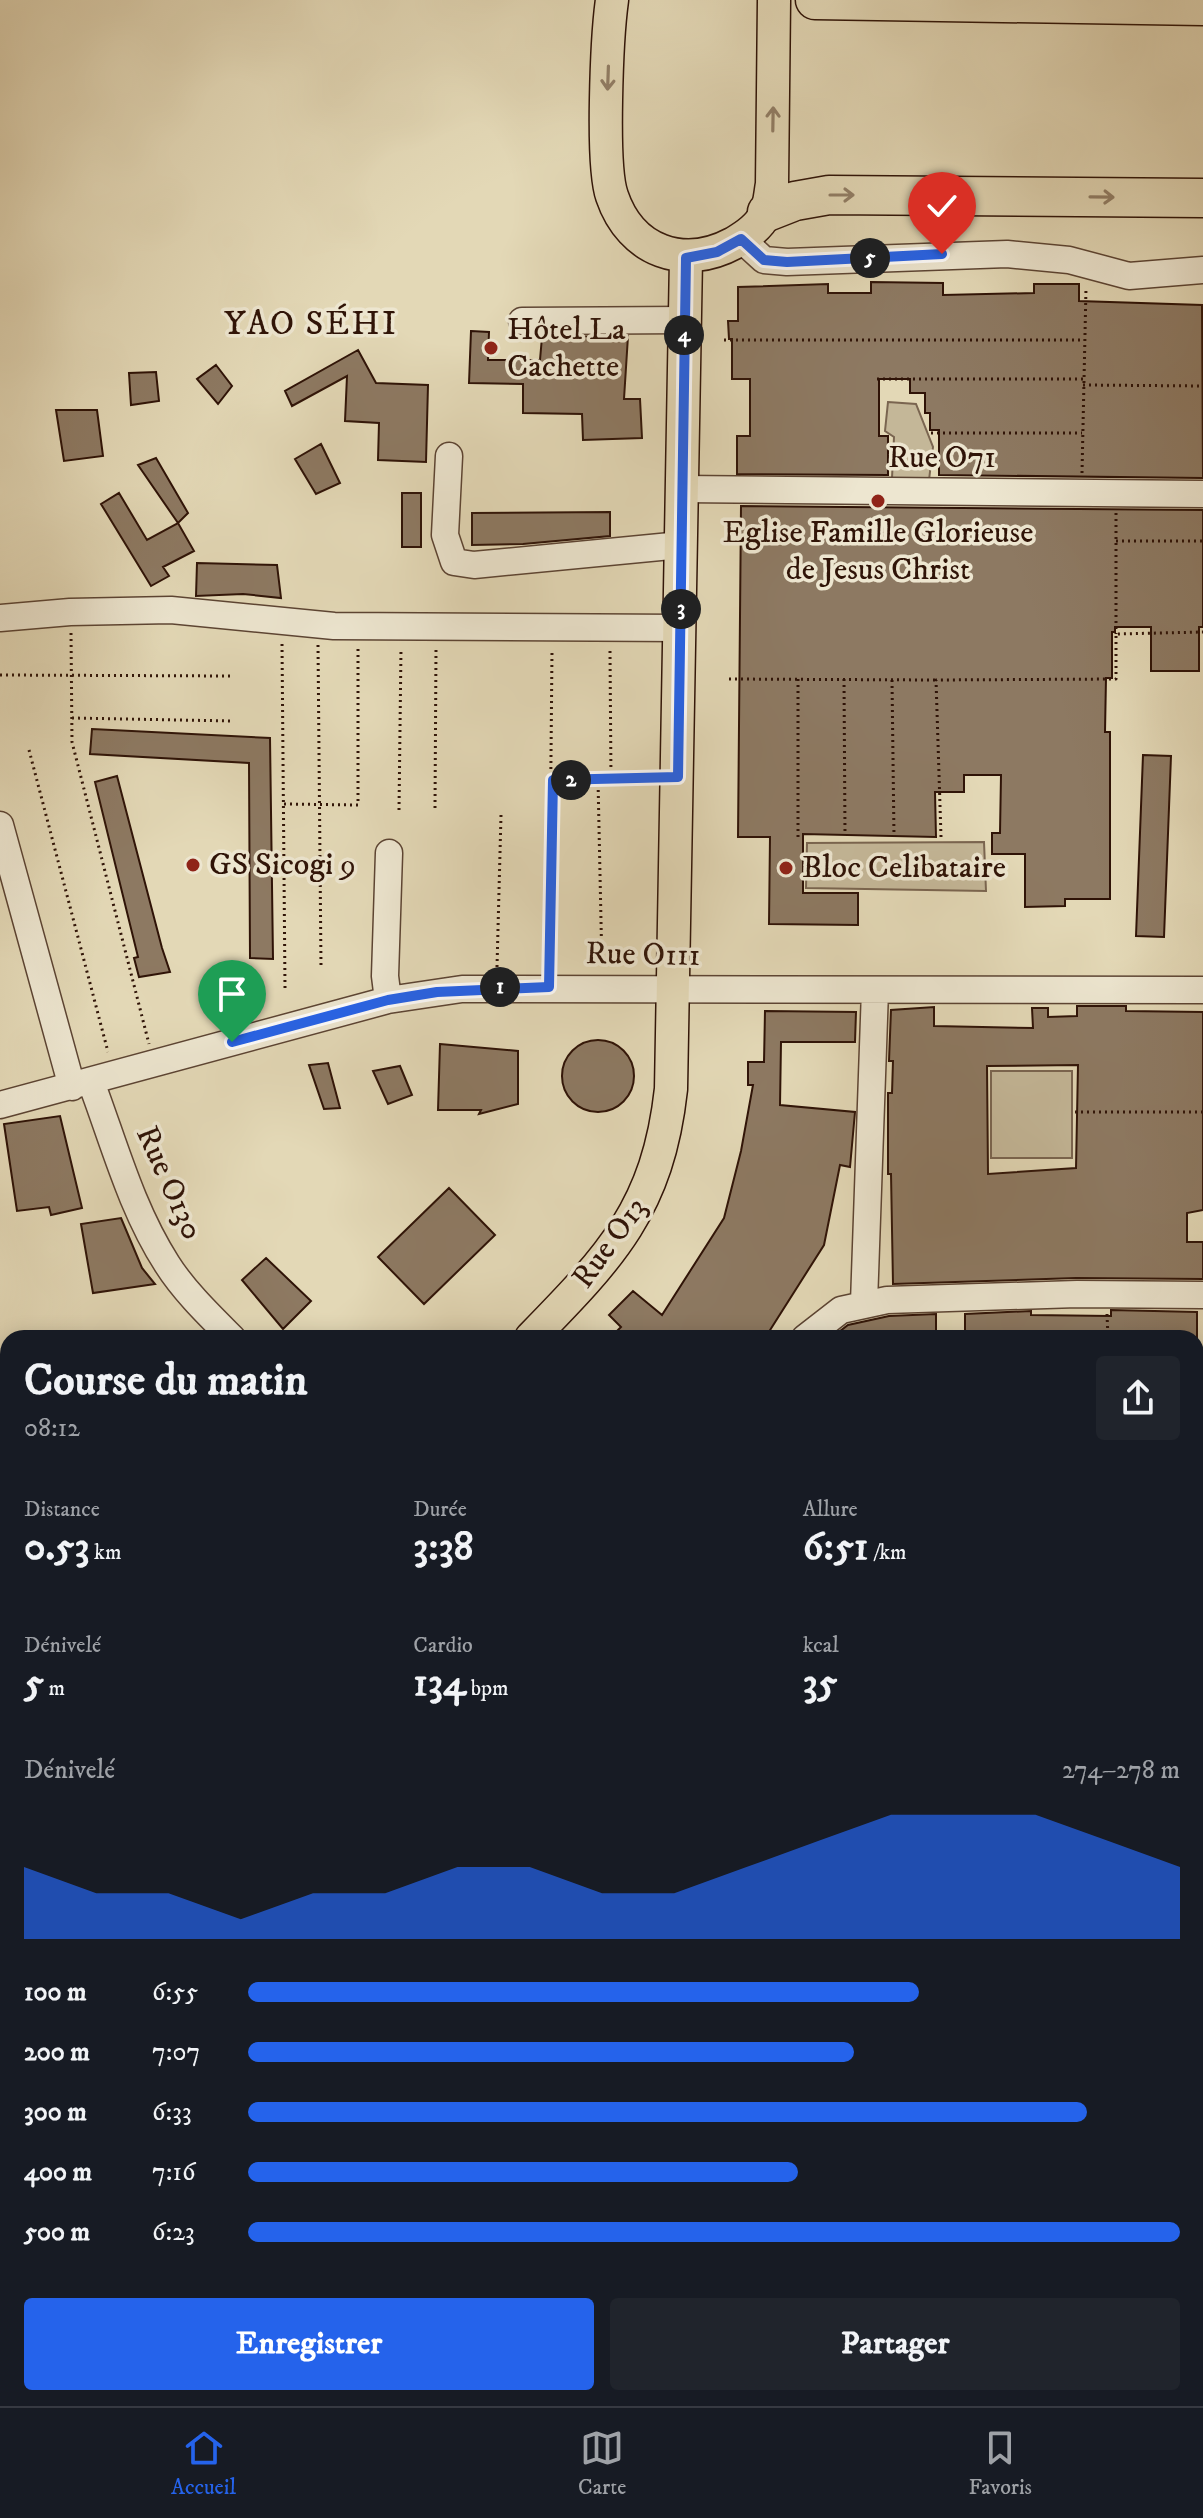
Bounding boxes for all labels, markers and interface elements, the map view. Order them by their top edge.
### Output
one-way arrow [601,64,616,91]
one-way arrow [765,106,781,133]
pin [908,172,976,254]
icon: check [920,184,964,228]
one-way arrow [828,188,855,203]
one-way arrow [1088,189,1115,205]
pin: 5 [850,238,890,278]
text: 5 [865,244,875,271]
district label: YAO SÉHI [224,303,398,345]
place label: Hôtel La Cachette [507,310,626,387]
pin: 4 [664,315,704,355]
text: 4 [678,321,690,348]
marker: Hôtel La Cachette [482,339,500,357]
street label: Rue O71 [888,438,996,478]
marker: Eglise Famille Glorieuse de Jesus Christ [869,492,887,510]
place label: Eglise Famille Glorieuse de Jesus Christ [723,513,1033,590]
pin: 3 [661,589,701,629]
text: 3 [677,595,685,622]
pin: 2 [551,760,591,800]
text: 2 [566,766,576,793]
place label: GS Sicogi 9 [209,845,356,885]
place label: Bloc Celibataire [802,848,1006,888]
marker: GS Sicogi 9 [184,856,202,874]
marker: Bloc Celibataire [777,859,795,877]
street label: Rue O111 [585,934,701,976]
pin [198,960,266,1042]
pin: 1 [480,967,520,1007]
icon: arrive [210,972,254,1016]
text: 1 [496,973,504,1000]
street label: Rue O130 [126,1120,212,1246]
street label: Rue O13 [563,1189,657,1297]
text: Course du matin [24,1354,307,1409]
button: share [1096,1356,1180,1440]
text: 08:12 [24,1412,80,1445]
text: Distance [24,1496,100,1523]
text: Durée [413,1496,467,1523]
text: Allure [803,1496,858,1523]
text: 0.53 [24,1523,89,1573]
text: 3:38 [413,1523,474,1573]
text: 6:51 [803,1523,868,1573]
text: km [89,1539,122,1566]
text: /km [868,1539,907,1566]
text: Dénivelé [24,1632,101,1659]
text: Cardio [413,1632,473,1659]
text: kcal [803,1632,839,1659]
text: 5 [24,1659,44,1709]
text: 134 [413,1659,466,1709]
text: 35 [803,1659,837,1709]
text: m [44,1675,65,1702]
text: bpm [466,1675,509,1702]
text: Dénivelé [24,1754,115,1787]
text: 274–278 m [1062,1754,1180,1787]
text: 100 m [24,1976,87,2009]
text: 6:55 [152,1976,198,2009]
text: 200 m [24,2036,90,2069]
text: 7:07 [152,2036,200,2069]
text: 300 m [24,2096,87,2129]
text: 6:33 [152,2096,192,2129]
text: 400 m [24,2156,92,2189]
text: 7:16 [152,2156,195,2189]
text: 500 m [24,2216,90,2249]
text: 6:23 [152,2216,195,2249]
button: Enregistrer [24,2298,594,2390]
button: Partager [610,2298,1180,2390]
tab: Accueil [171,2426,236,2501]
tab: Carte [578,2426,626,2501]
tab: Favoris [968,2426,1032,2501]

